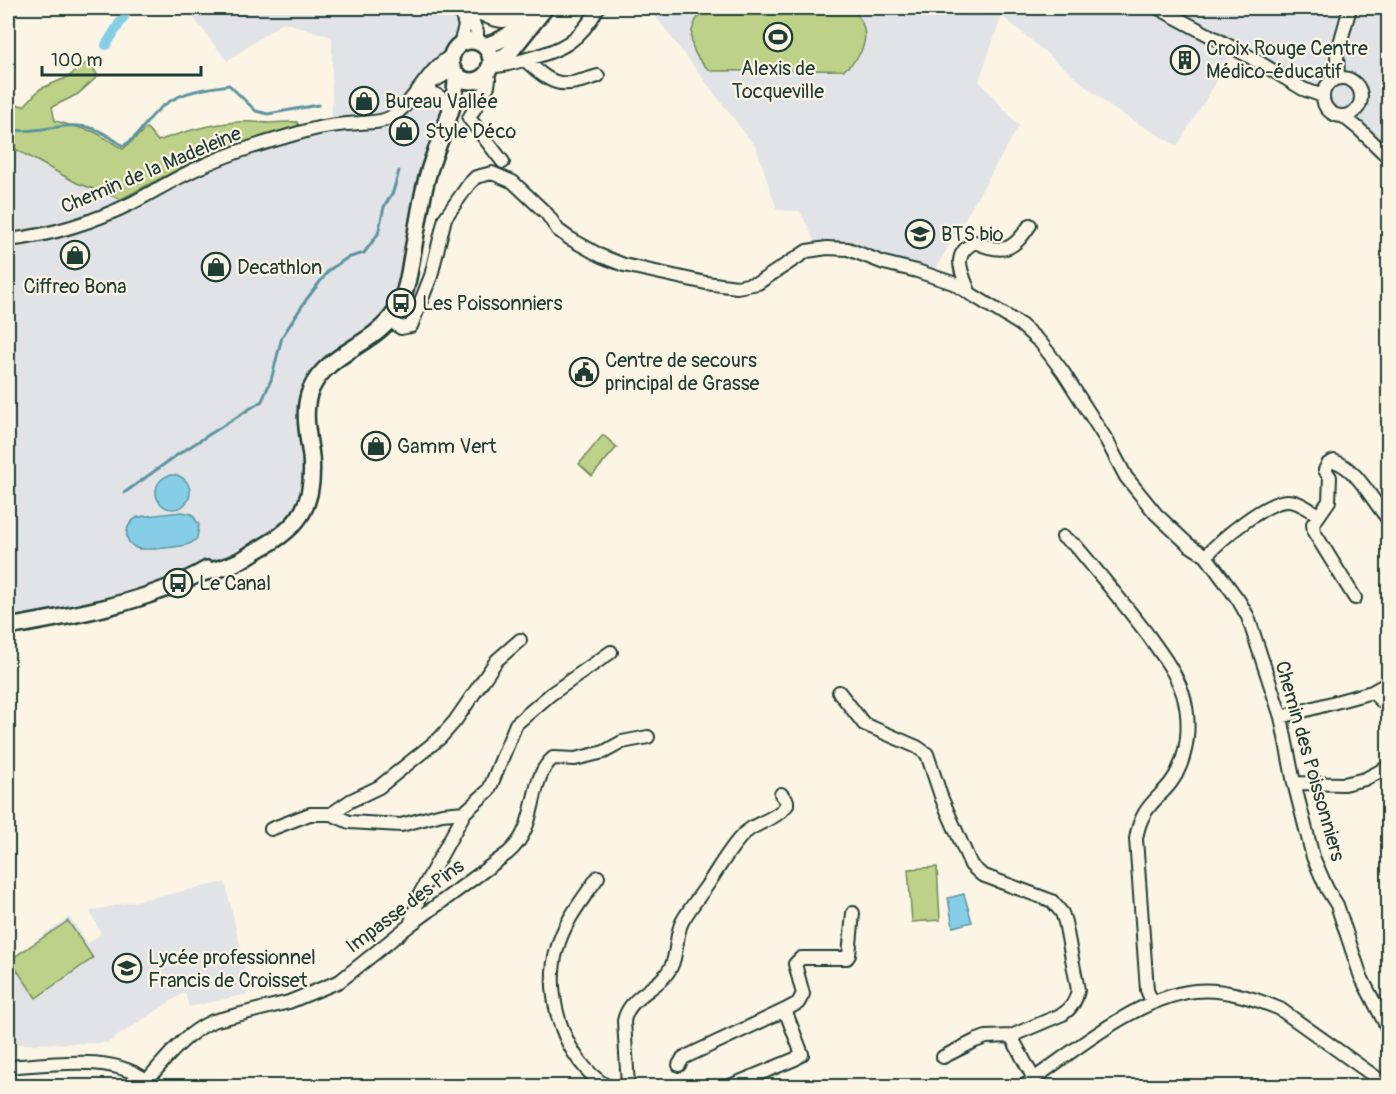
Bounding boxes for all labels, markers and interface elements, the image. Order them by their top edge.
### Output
sports icon: Alexis de Tocqueville [762,21,794,53]
place label: Croix Rouge Centre Médico-éducatif [1206,36,1368,84]
scale bar [42,39,201,77]
building icon: Croix Rouge Centre Médico-éducatif [1169,44,1201,76]
text: 100 m [51,49,103,72]
place label: Alexis de Tocqueville [732,56,824,104]
shop icon: Bureau Vallée [348,85,380,117]
place label: Bureau Vallée [385,89,498,114]
shop icon: Style Déco [388,115,420,147]
place label: Style Déco [425,119,517,144]
street label: Chemin de la Madeleine [57,121,245,219]
school or university icon: BTS bio [904,218,936,250]
place label: BTS bio [941,222,1004,247]
shop icon: Ciffreo Bona [59,239,91,271]
shop icon: Decathlon [200,251,232,283]
place label: Decathlon [237,255,322,280]
place label: Ciffreo Bona [23,274,127,299]
bus stop icon: Les Poissonniers [385,287,417,319]
place label: Les Poissonniers [422,291,562,316]
place label: Centre de secours principal de Grasse [605,348,760,396]
public building icon: Centre de secours principal de Grasse [568,356,600,388]
shop icon: Gamm Vert [360,430,392,462]
place label: Gamm Vert [397,434,497,459]
bus stop icon: Le Canal [162,567,194,599]
place label: Le Canal [199,571,271,596]
street label: Chemin des Poissonniers [1269,658,1351,864]
street label: Impasse des Pins [341,853,469,959]
place label: Lycée professionnel Francis de Croisset [148,945,316,993]
school or university icon: Lycée professionnel Francis de Croisset [111,952,143,984]

